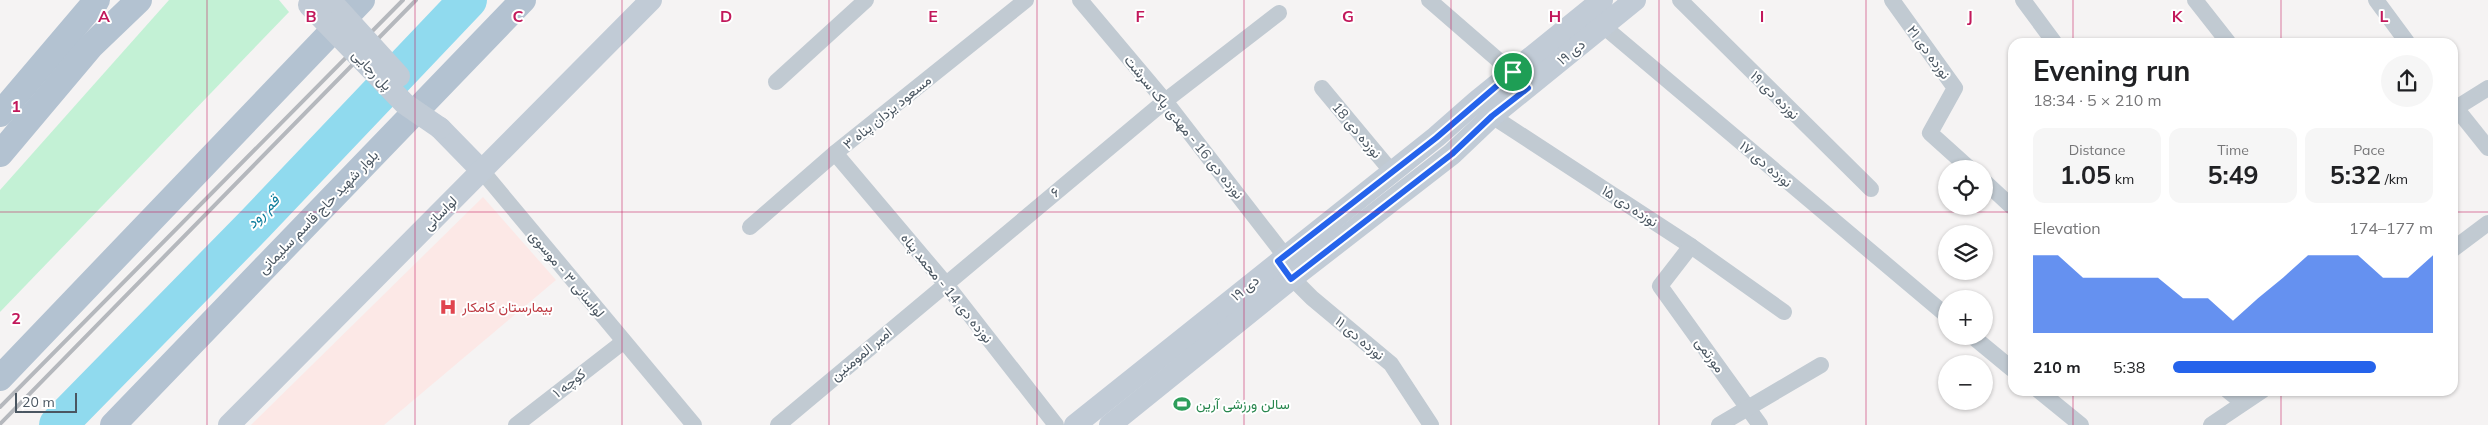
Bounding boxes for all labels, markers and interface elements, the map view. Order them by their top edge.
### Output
text: A [98,6,110,26]
text: B [305,6,317,26]
text: C [513,6,524,26]
text: D [720,6,732,26]
text: E [928,6,938,26]
text: F [1135,6,1145,26]
text: G [1342,6,1354,26]
text: H [1549,6,1561,26]
text: I [1760,6,1764,26]
text: J [1967,6,1973,26]
text: K [2172,6,2184,26]
text: L [2380,6,2389,26]
street label: نوزده دی ۲۱ [1903,21,1955,83]
street label: ۱۹ دی [1553,35,1589,69]
street label: پل رجایی [347,46,396,95]
street label: نوزده دی 16 - مهدی پاک سرشت [1120,51,1248,203]
pin [1492,51,1534,93]
text: Evening run [2033,53,2190,88]
button: share [2381,55,2433,107]
icon: arrive [1499,58,1527,86]
street label: نوزده دی ۱۹ [1747,67,1803,123]
street label: ۳ مسعود یزدان پناه [839,71,935,154]
text: 18:34 · 5 × 210 m [2033,90,2162,110]
text: 1 [11,96,21,116]
street label: نوزده دی 18 [1328,98,1386,162]
street label: نوزده دی ۱۷ [1736,137,1796,191]
text: Distance [2069,141,2125,159]
text: Time [2217,141,2249,159]
text: Pace [2353,141,2385,159]
street label: بلوار شهید حاج قاسم سلیمانی [254,146,383,279]
text: 1.05 [2060,159,2111,190]
text: 5:49 [2207,159,2259,190]
text: 5:32 [2330,159,2381,190]
map controls [1938,160,1993,410]
button: locate [1938,160,1993,215]
text: km [2111,170,2134,188]
text: /km [2381,170,2408,188]
street label: نوزده دی ۱۵ [1599,181,1661,231]
street label: ۶ [1047,183,1064,201]
water label: قم رود [242,190,285,233]
street label: لواسانی [419,192,461,234]
text: Elevation [2033,218,2101,238]
text: 174–177 m [2349,218,2433,238]
button: layers [1938,225,1993,280]
street label: لواسانی ۳ - موسوی [525,227,609,321]
street label: نوزده دی 14 - محمد پناه [896,229,997,347]
street label: ۱۹ دی [1227,271,1263,305]
button: + [1938,290,1993,345]
hospital icon: بیمارستان کامکار [438,297,458,317]
place label: بیمارستان کامکار [461,298,553,316]
text: 2 [11,308,21,328]
street label: نوزده دی ۱۱ [1332,312,1388,364]
street label: امیر المومنین [827,323,895,385]
street label: مورتمی [1691,334,1729,376]
button: − [1938,355,1993,410]
text: 210 m [2033,357,2081,377]
text: 5:38 [2113,357,2145,377]
street label: کوچه ۱ [549,365,590,402]
scale bar [15,390,78,413]
text: 20 m [22,393,55,411]
sports icon: سالن ورزشی آرین [1172,394,1192,414]
place label: سالن ورزشی آرین [1196,395,1290,413]

